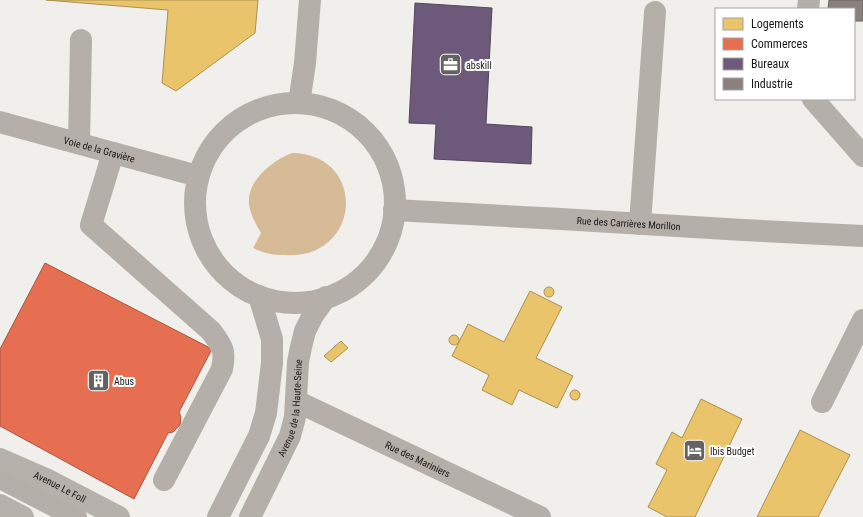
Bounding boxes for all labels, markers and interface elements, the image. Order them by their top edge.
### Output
legend [715,8,855,100]
text: Logements [751,17,804,31]
text: Commerces [751,37,808,51]
office icon: abskill [437,52,463,78]
text: Bureaux [751,57,789,71]
place label: abskill [466,60,492,71]
text: Industrie [751,77,793,91]
street label: Voie de la Gravière [62,135,136,165]
street label: Rue des Carrières Morillon [576,215,681,232]
street label: Avenue de la Haute-Seine [276,358,305,459]
building icon: Abus [85,368,111,394]
place label: Abus [114,376,135,387]
hotel icon: Ibis Budget [682,438,708,464]
street label: Rue des Mariniers [383,439,452,480]
place label: Ibis Budget [710,446,754,457]
street label: Avenue Le Foll [32,469,88,505]

